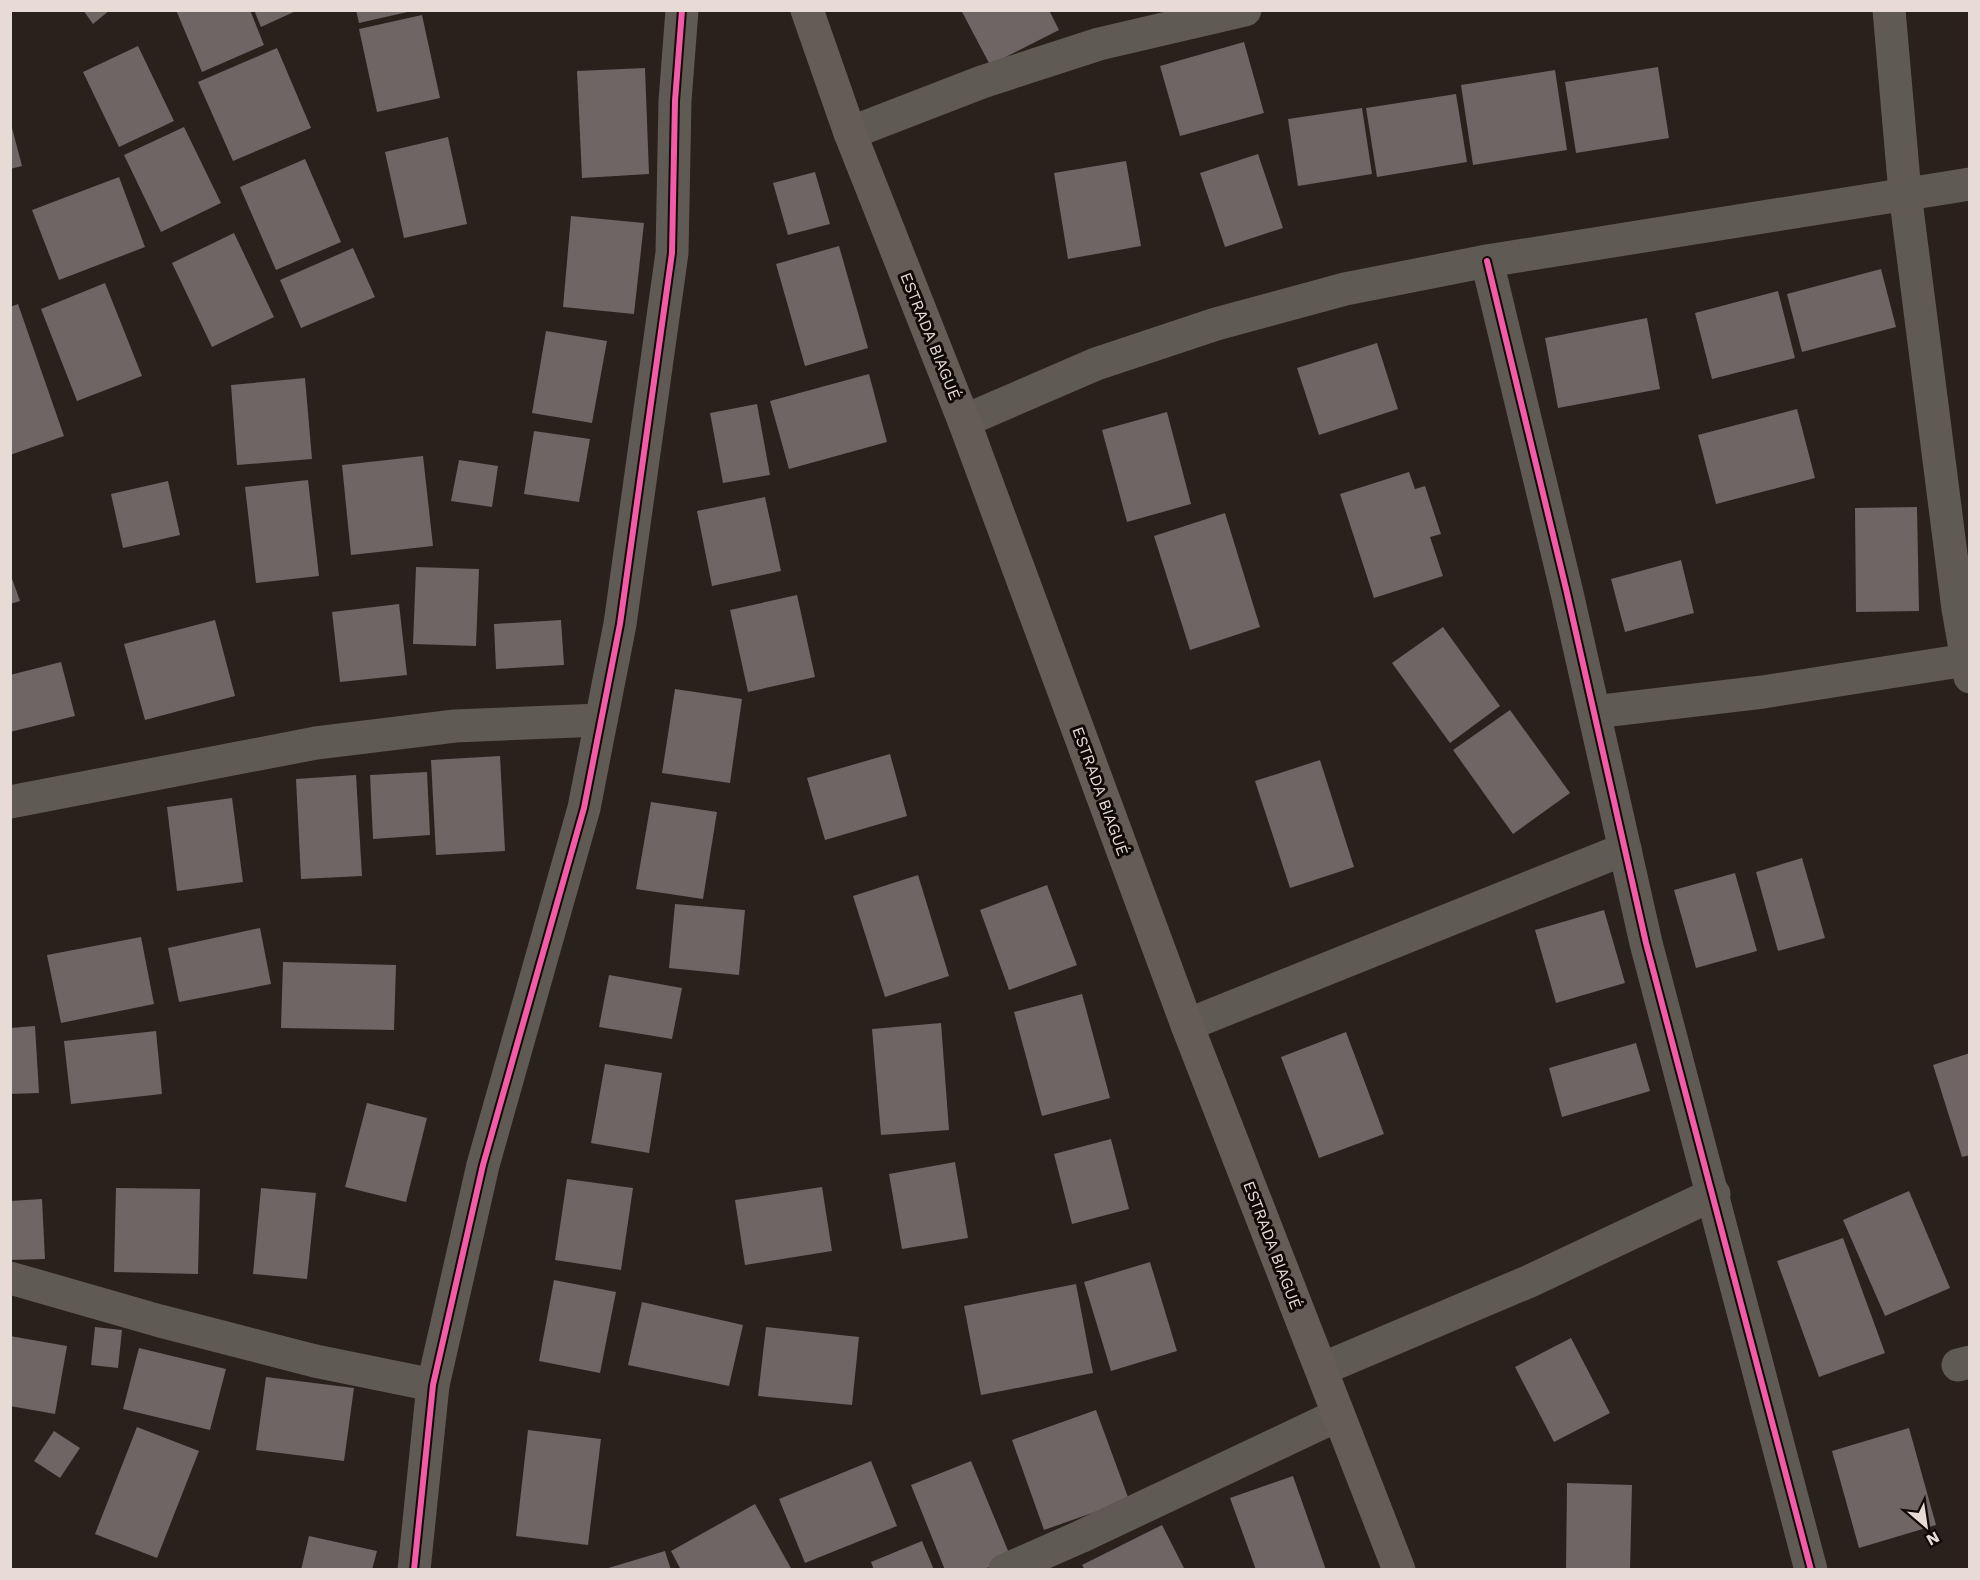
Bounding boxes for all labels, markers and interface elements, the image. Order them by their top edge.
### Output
street label: ESTRADA BIAGUÉ [896,270,965,403]
street label: ESTRADA BIAGUÉ [1068,724,1133,858]
street label: ESTRADA BIAGUÉ [1239,1178,1306,1312]
north arrow [1896,1496,1956,1556]
text: N [1923,1527,1943,1550]

